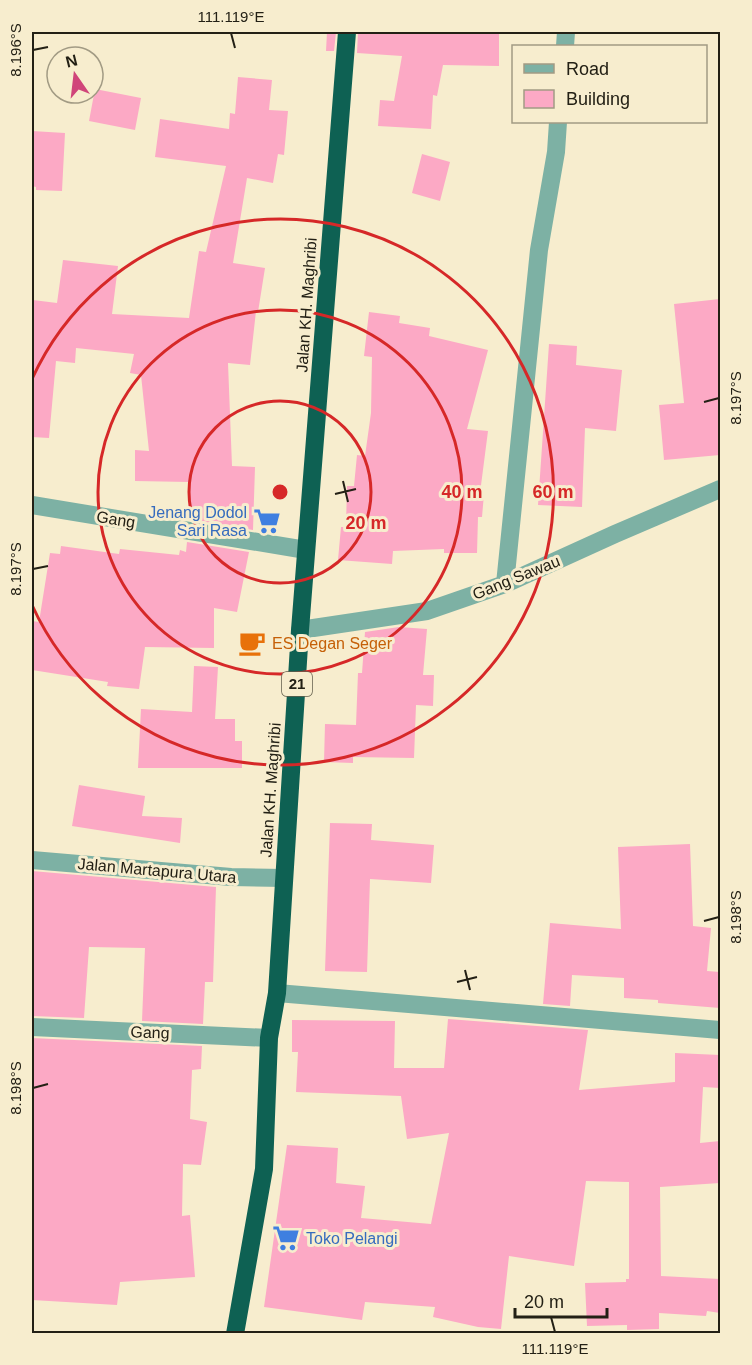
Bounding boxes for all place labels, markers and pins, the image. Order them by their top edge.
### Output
centre of rings [270,482,290,502]
place label: Jenang Dodol Sari Rasa [148,504,247,539]
supermarket icon: Jenang Dodol Sari Rasa [252,506,282,536]
cafe icon: ES Degan Seger [237,628,267,658]
place label: ES Degan Seger [272,635,393,652]
supermarket icon: Toko Pelangi [271,1223,301,1253]
place label: Toko Pelangi [306,1230,398,1247]

